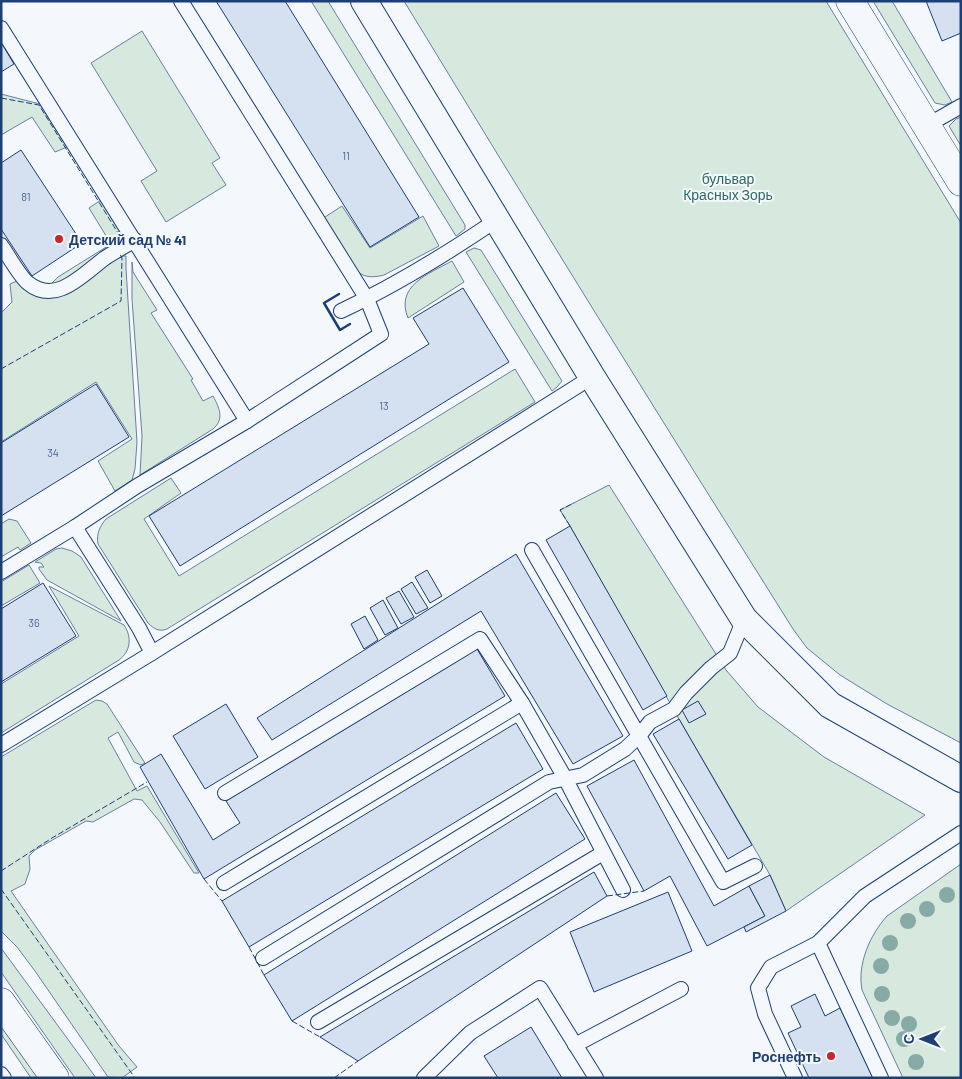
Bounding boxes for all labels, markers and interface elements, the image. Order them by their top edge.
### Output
house number: 11 [342,149,350,162]
park label: бульвар Красных Зорь [683,170,773,203]
house number: 81 [21,190,31,203]
place label: Детский сад № 41 [69,231,186,248]
marker: Детский сад № 41 [53,233,65,245]
house number: 13 [379,399,389,412]
house number: 34 [47,446,59,459]
house number: 36 [28,616,40,629]
north arrow [897,1014,947,1064]
text: С [900,1034,917,1044]
place label: Роснефть [752,1048,821,1065]
marker: Роснефть [825,1050,837,1062]

